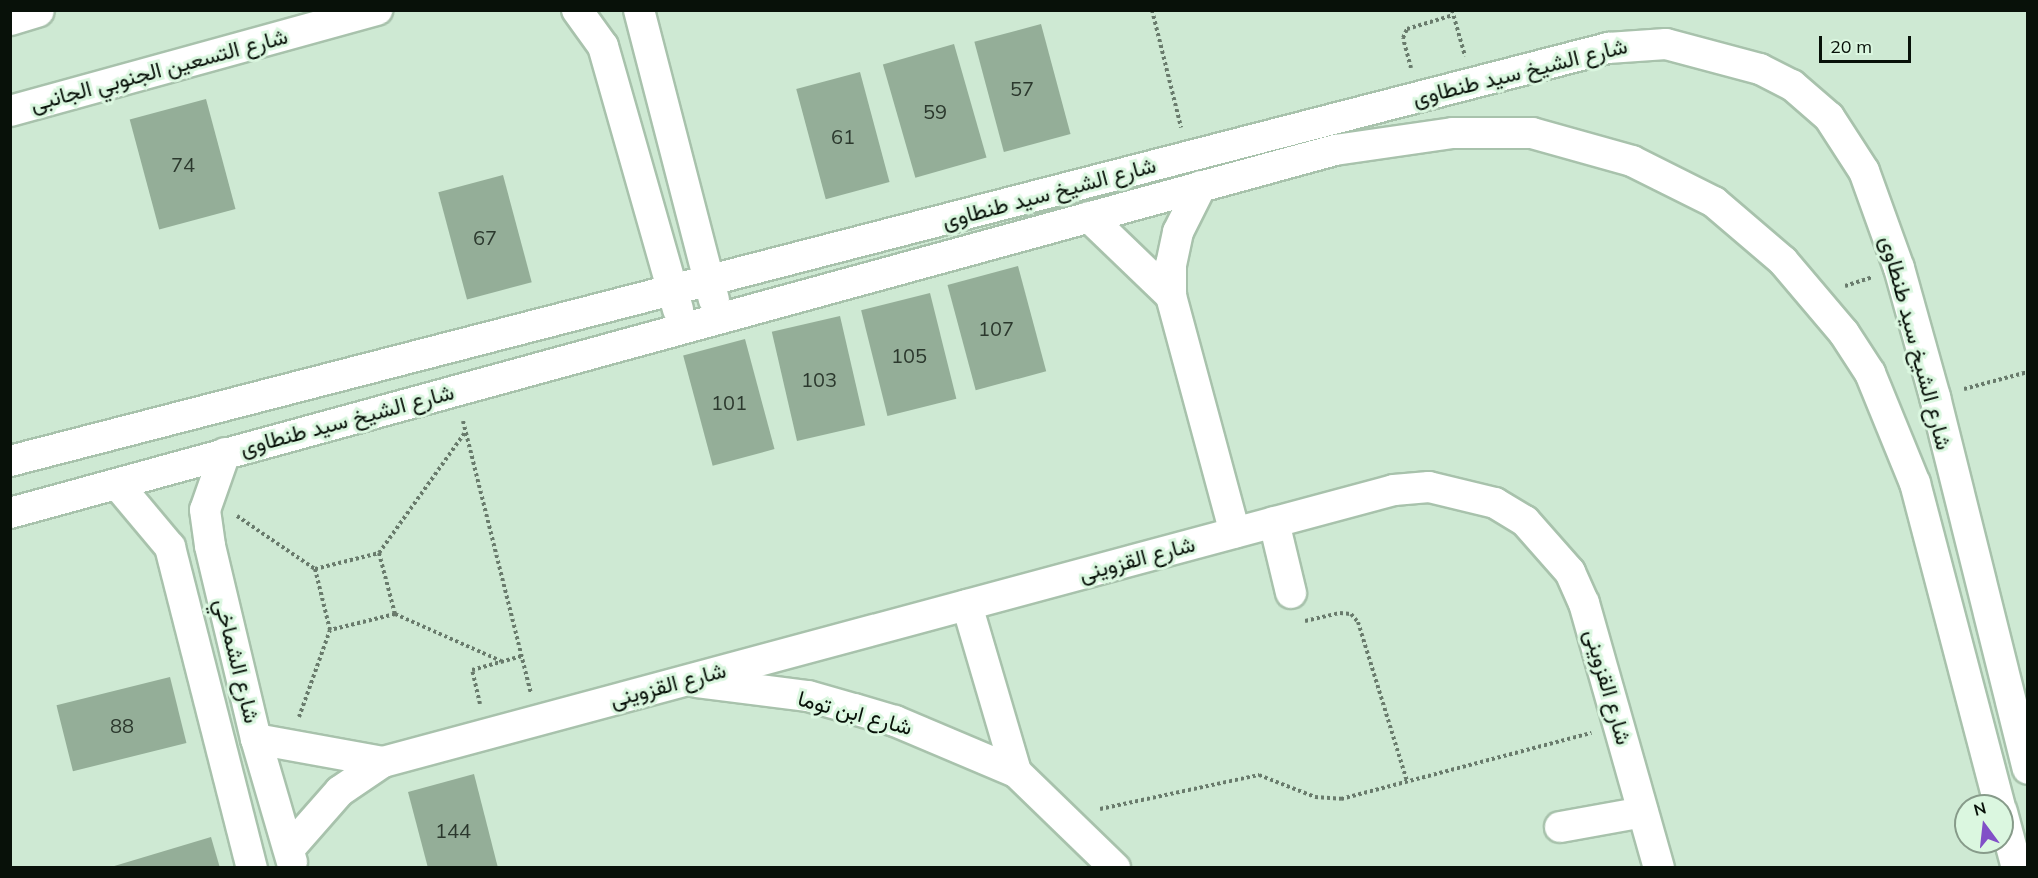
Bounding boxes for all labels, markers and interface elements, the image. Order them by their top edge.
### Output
street label: شارع التسعين الجنوبي الجانبى [27,23,291,117]
scale bar [1822,24,1914,62]
street label: شارع الشيخ سيد طنطاوى [1410,33,1630,111]
text: 20 m [1830,35,1872,58]
house number: 57 [1010,76,1034,100]
house number: 59 [923,99,947,123]
house number: 61 [831,124,855,148]
house number: 74 [171,152,195,176]
street label: شارع الشيخ سيد طنطاوى [939,152,1159,234]
house number: 67 [473,225,497,249]
street label: شارع الشيخ سيد طنطاوى [1875,233,1957,453]
house number: 107 [978,316,1014,340]
house number: 105 [891,343,927,367]
house number: 103 [801,367,837,391]
street label: شارع الشيخ سيد طنطاوى [237,379,457,461]
house number: 101 [711,390,747,414]
street label: شارع القزوينى [1076,531,1198,587]
street label: شارع الشماخي [209,596,265,726]
street label: شارع القزوينى [1579,626,1637,748]
street label: شارع القزوينى [607,657,729,713]
street label: شارع ابن توما [795,685,915,741]
house number: 88 [110,713,134,737]
north arrow [1954,794,2014,854]
text: N [1971,797,1988,820]
house number: 144 [435,818,471,842]

